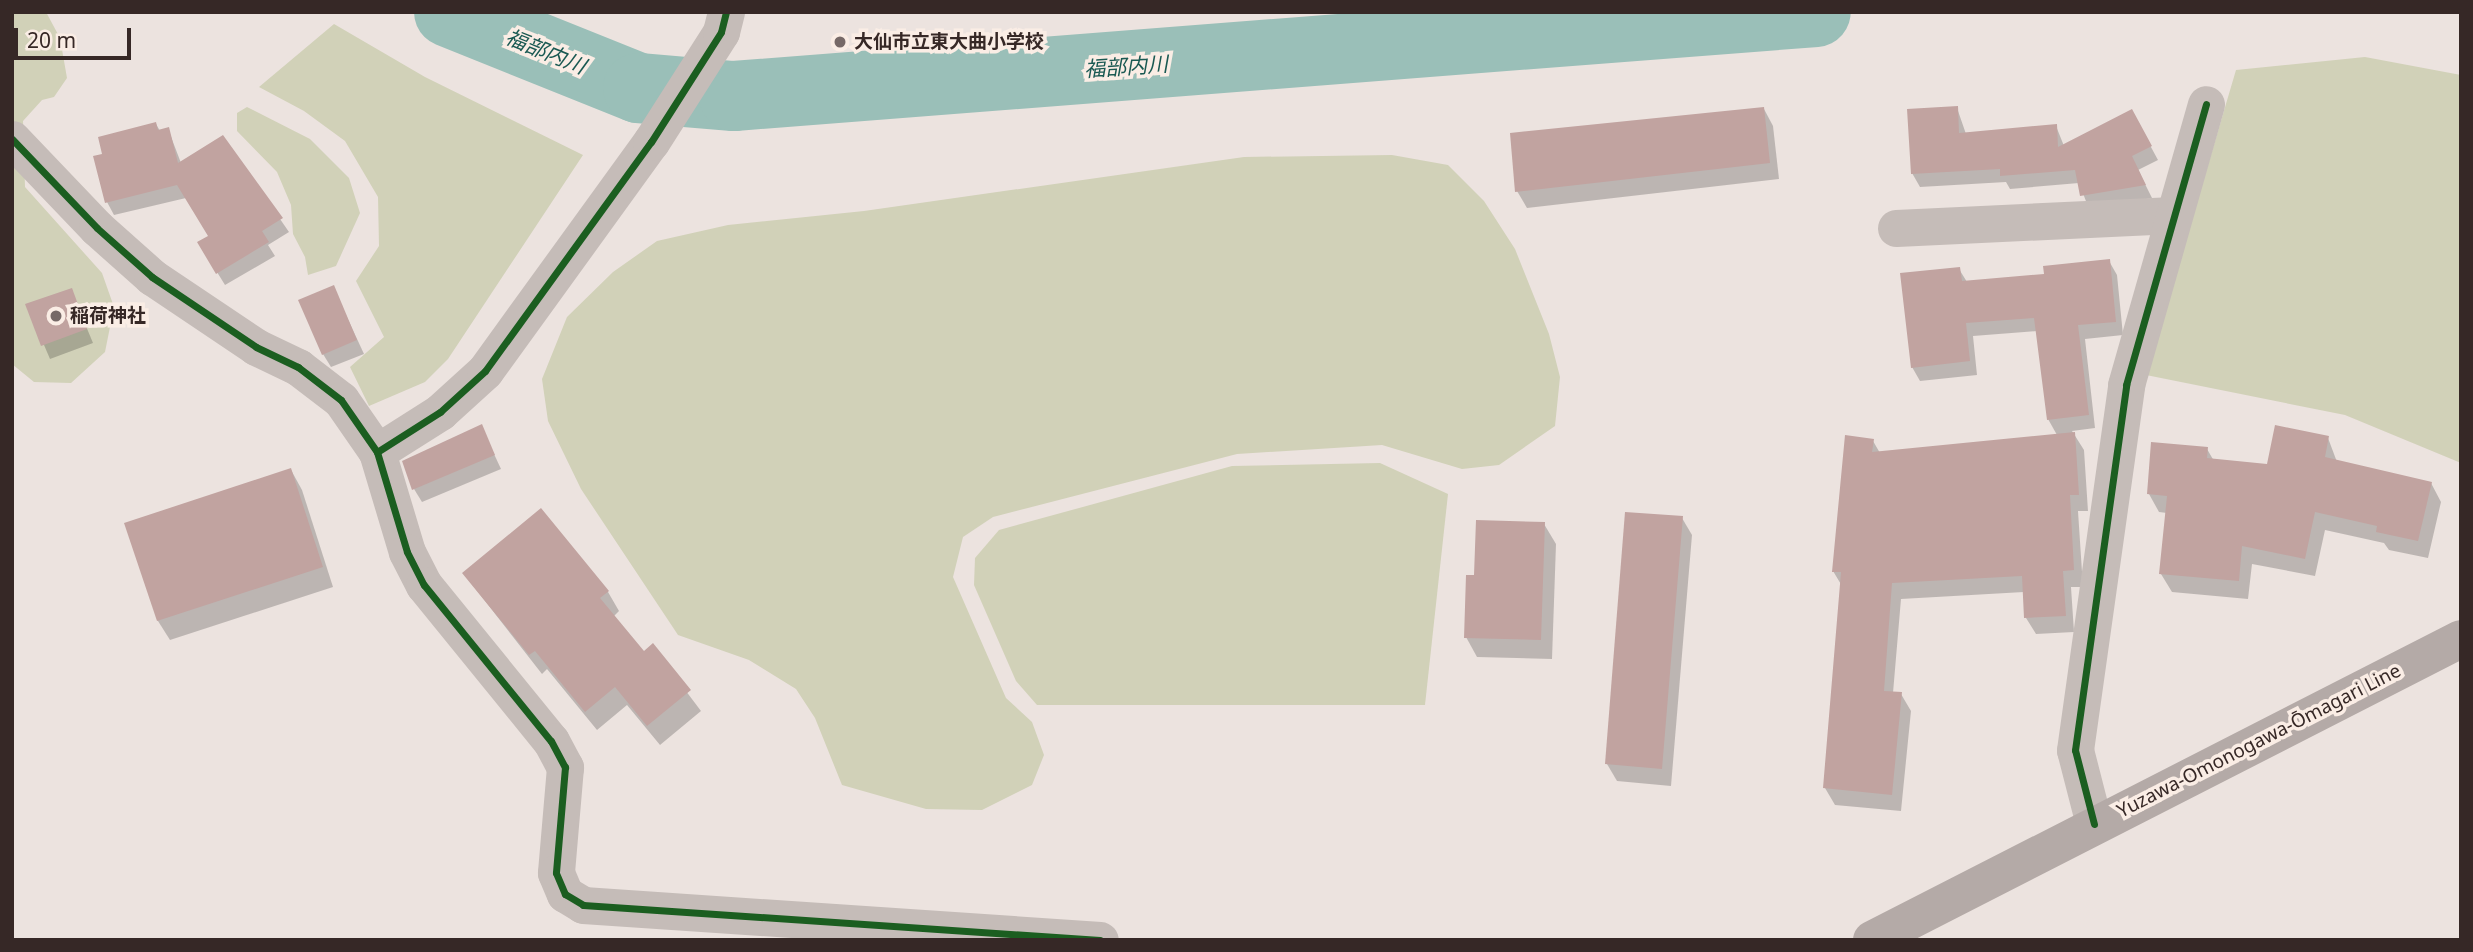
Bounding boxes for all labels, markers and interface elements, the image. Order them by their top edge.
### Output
scale bar [18,14,135,58]
water label: 福部内川 [502,24,590,78]
text: 20 m [27,26,76,54]
place label: 大仙市立東大曲小学校 [854,31,1044,53]
marker: 大仙市立東大曲小学校 [832,34,848,50]
water label: 福部内川 [1083,51,1169,81]
place label: 稲荷神社 [70,305,146,327]
marker: 稲荷神社 [48,308,64,324]
street label: Yuzawa-Omonogawa-Ōmagari Line [2113,659,2405,823]

